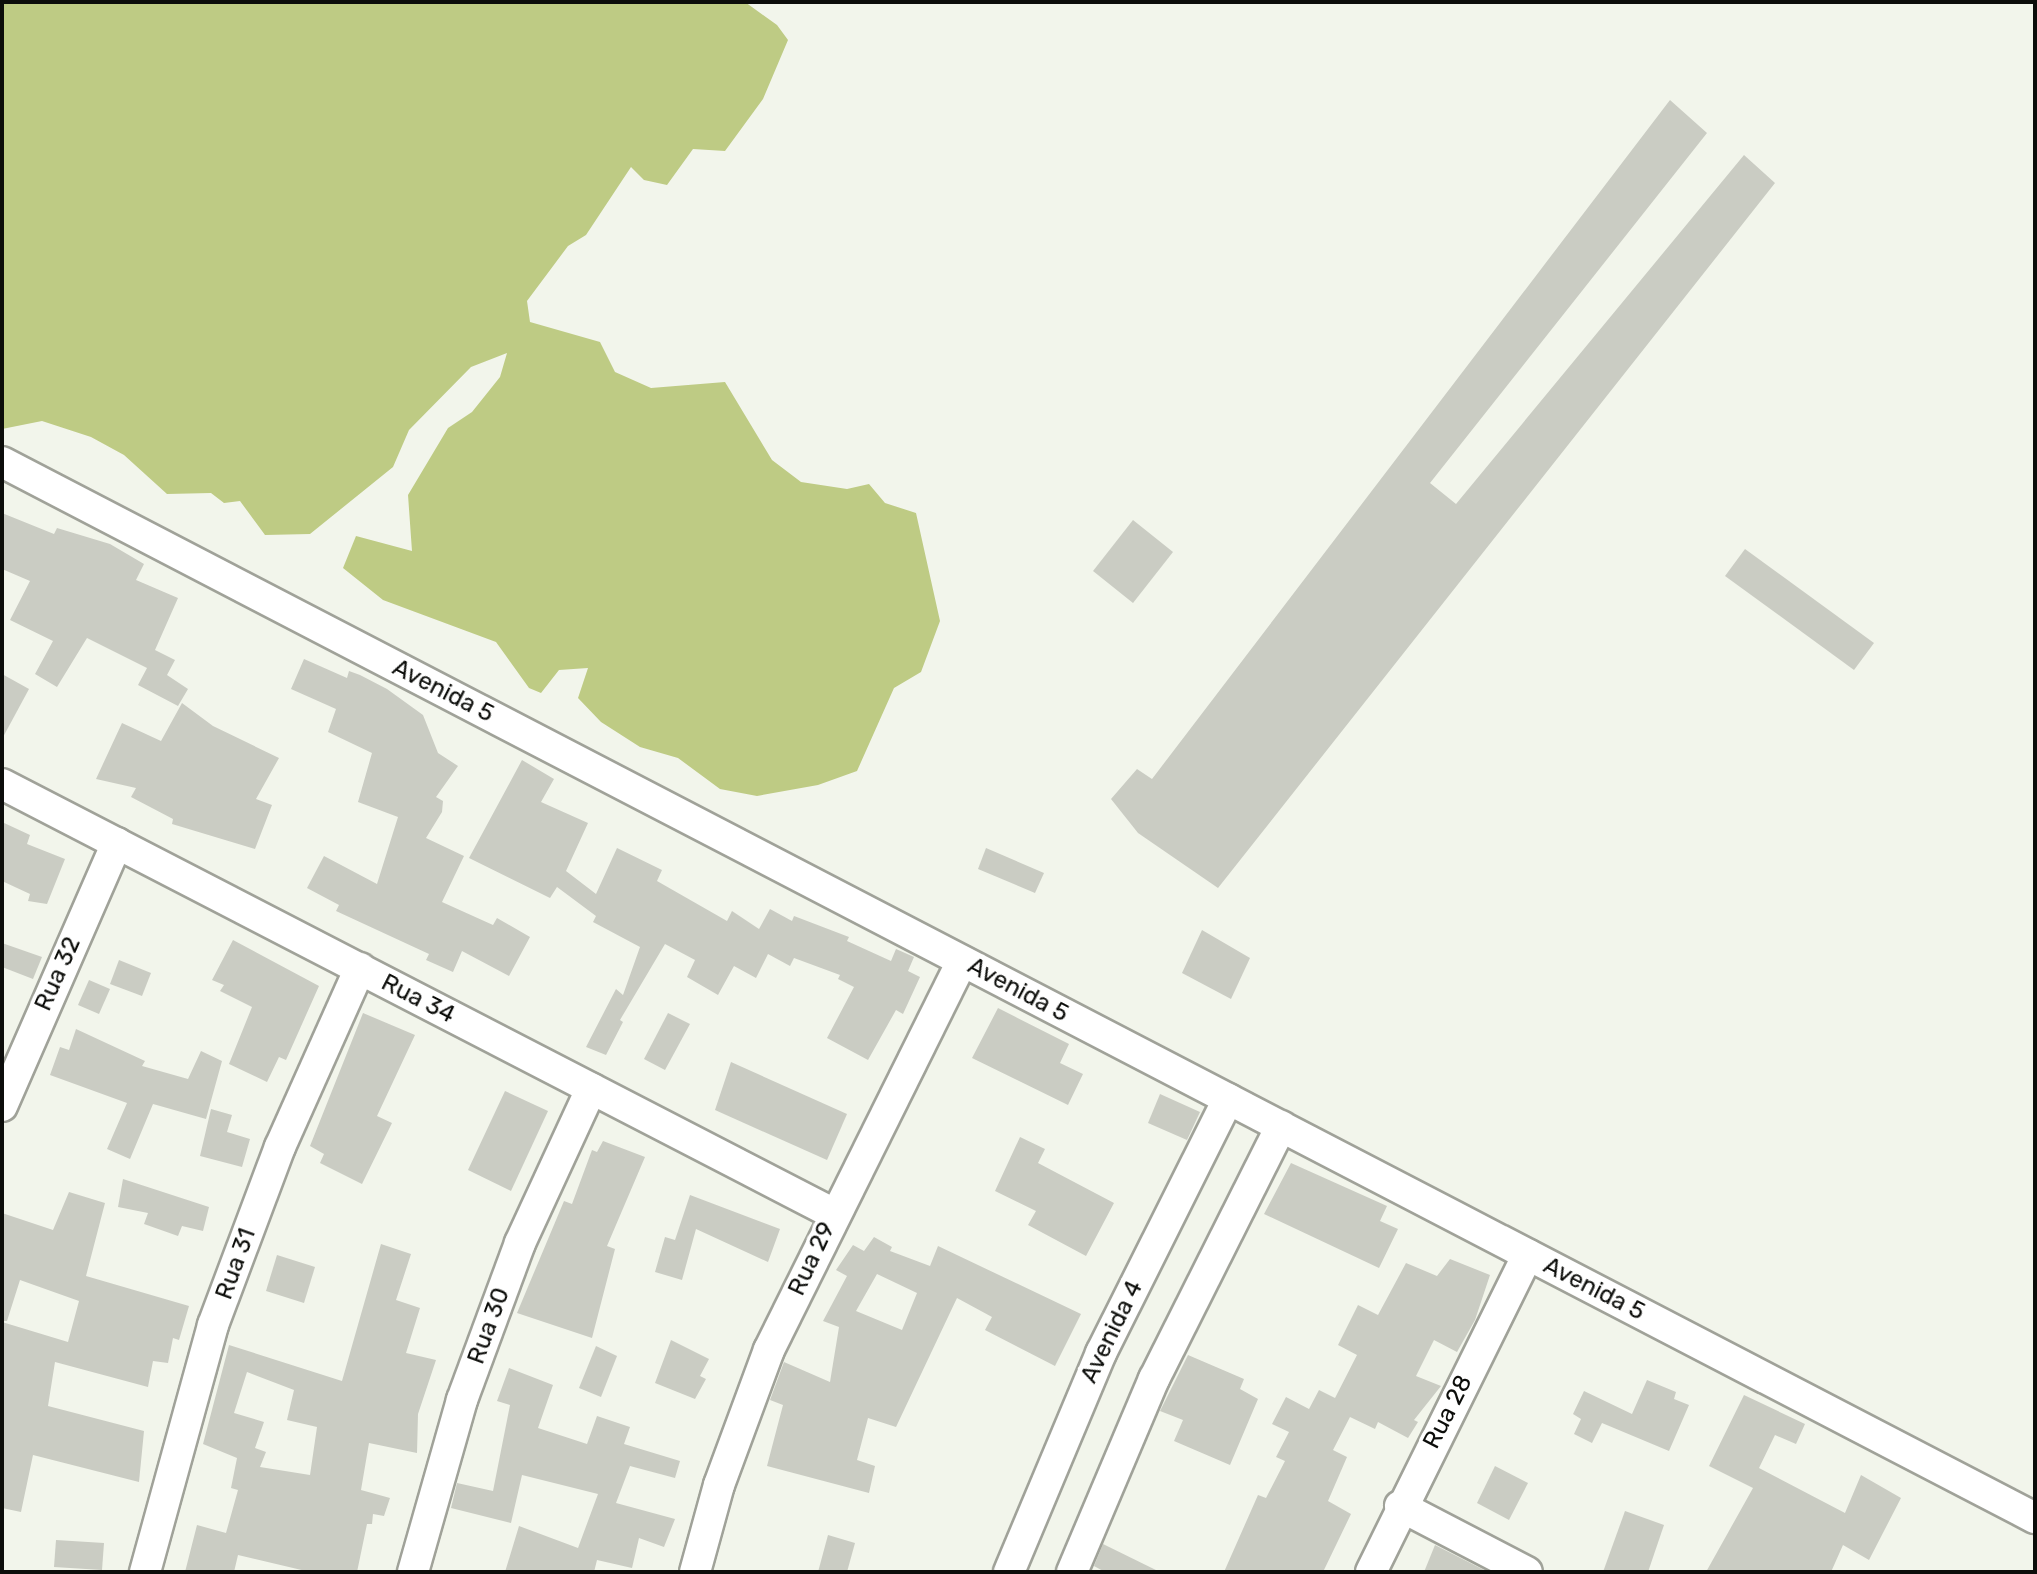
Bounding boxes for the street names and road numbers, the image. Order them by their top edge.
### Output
street label: Avenida 5 [388,653,498,729]
street label: Rua 32 [29,933,87,1015]
street label: Avenida 5 [963,952,1073,1028]
street label: Rua 34 [376,968,460,1030]
street label: Rua 29 [783,1218,841,1300]
street label: Rua 31 [210,1225,262,1303]
street label: Avenida 5 [1539,1251,1649,1327]
street label: Avenida 4 [1075,1276,1149,1388]
street label: Rua 30 [462,1284,516,1368]
street label: Rua 28 [1417,1370,1479,1454]

